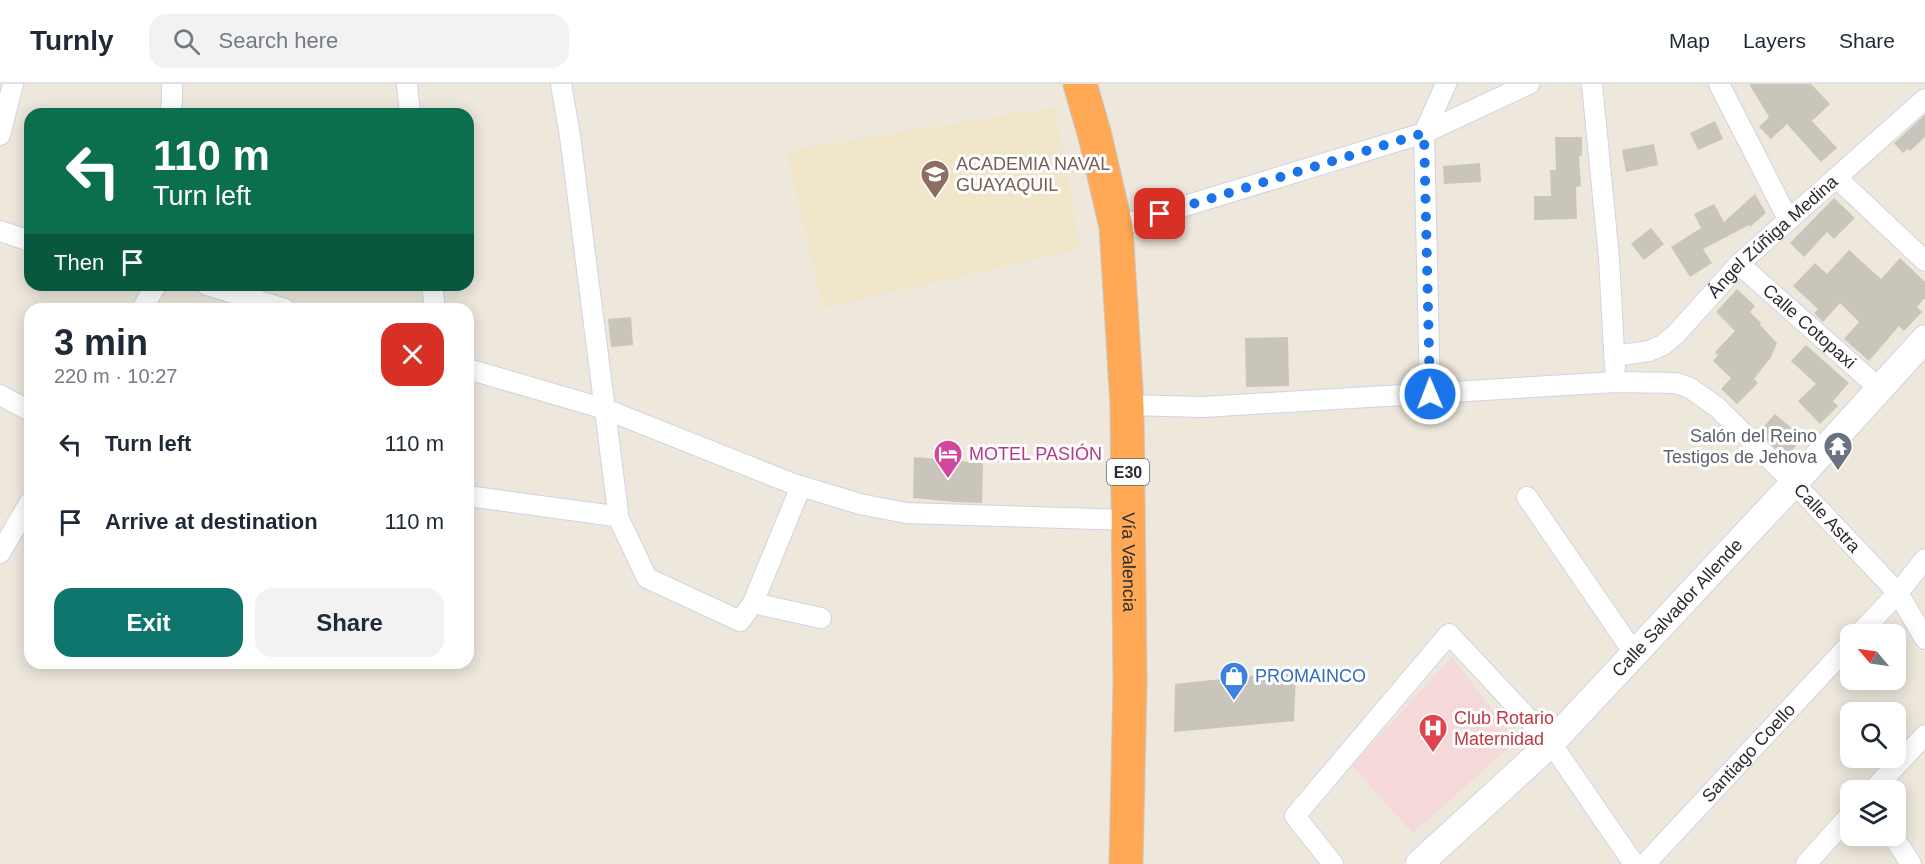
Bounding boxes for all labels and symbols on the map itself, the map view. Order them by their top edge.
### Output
place label: ACADEMIA NAVAL GUAYAQUIL [956,154,1110,195]
school or university icon: ACADEMIA NAVAL GUAYAQUIL [919,158,951,200]
street label: Ángel Zúñiga Medina [1704,171,1842,302]
pin [1134,188,1185,239]
street label: Calle Cotopaxi [1759,280,1860,373]
position arrow [1398,362,1462,426]
place label: Salón del Reino Testigos de Jehova [1663,426,1818,467]
temple icon: Salón del Reino Testigos de Jehova [1822,430,1854,472]
hotel icon: MOTEL PASIÓN [932,438,964,480]
place label: MOTEL PASIÓN [969,443,1102,464]
road number: E30 [1107,459,1149,485]
street label: Calle Astra [1790,479,1865,557]
street label: Vía Valencia [1118,512,1139,613]
street label: Calle Salvador Allende [1608,535,1746,681]
north arrow [1840,624,1906,690]
shop icon: PROMAINCO [1218,660,1250,702]
place label: PROMAINCO [1255,666,1366,686]
street label: Santiago Coello [1698,699,1799,806]
place label: Club Rotario Maternidad [1454,708,1554,749]
hospital icon: Club Rotario Maternidad [1417,712,1449,754]

